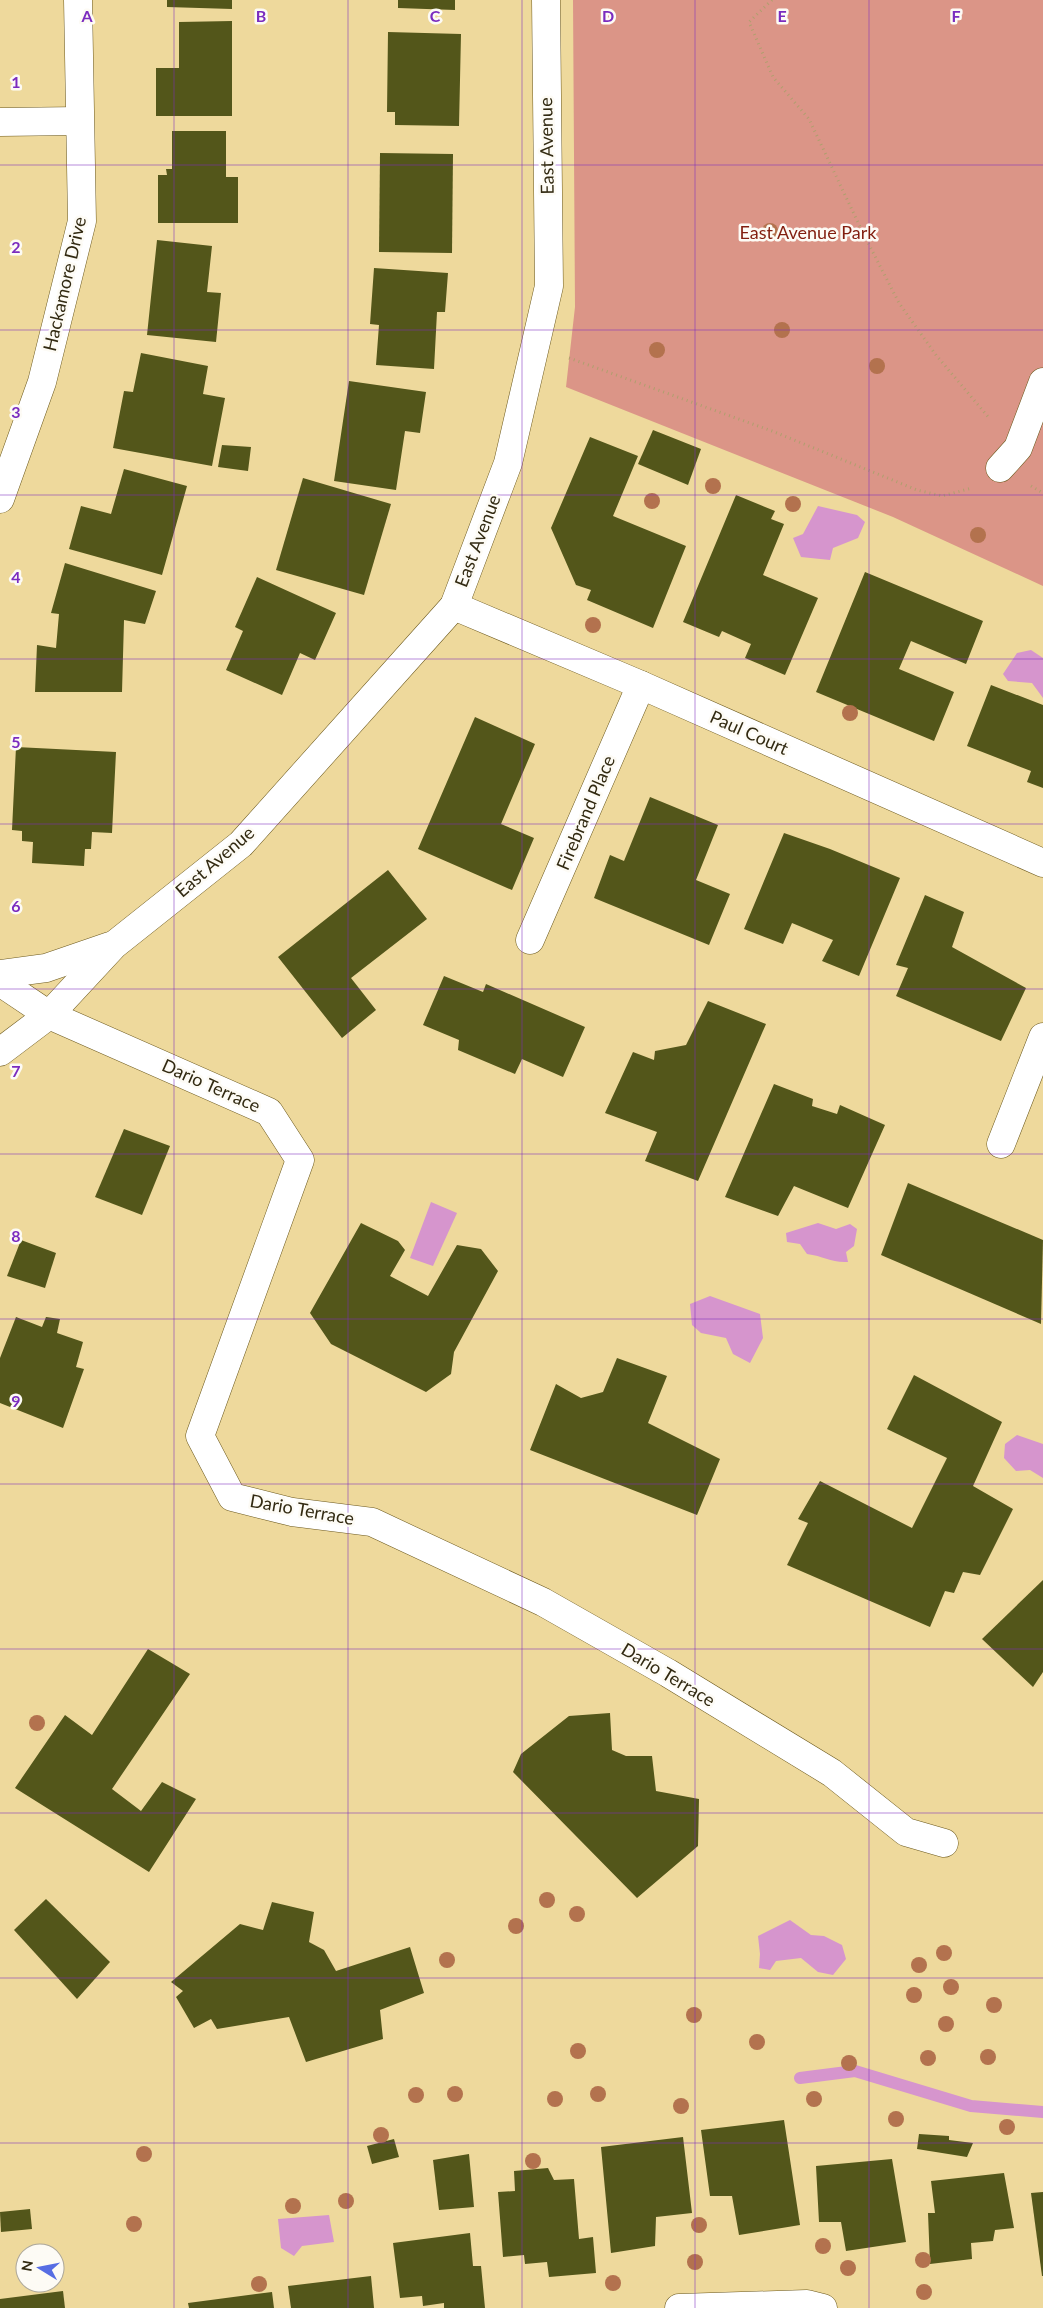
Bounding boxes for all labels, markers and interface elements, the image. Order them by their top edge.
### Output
text: A [80,6,93,25]
text: B [256,6,266,25]
text: C [430,6,441,25]
text: D [602,6,614,25]
text: E [777,6,787,25]
text: F [951,6,961,25]
text: 1 [11,72,21,91]
street label: East Avenue [534,97,558,195]
street label: Hackamore Drive [38,214,90,353]
park label: East Avenue Park [740,221,877,243]
text: 2 [11,237,21,256]
text: 3 [11,402,21,421]
street label: East Avenue [449,491,505,590]
text: 4 [11,567,21,586]
street label: Paul Court [707,705,792,759]
text: 5 [11,732,21,751]
street label: Firebrand Place [551,752,619,873]
street label: East Avenue [170,821,258,901]
text: 6 [11,896,21,915]
street label: Dario Terrace [159,1054,264,1117]
text: 7 [11,1061,21,1080]
text: 8 [11,1226,21,1245]
text: 9 [11,1391,21,1410]
street label: Dario Terrace [248,1489,356,1529]
street label: Dario Terrace [618,1638,719,1711]
north arrow [15,2243,65,2293]
text: N [17,2259,36,2272]

